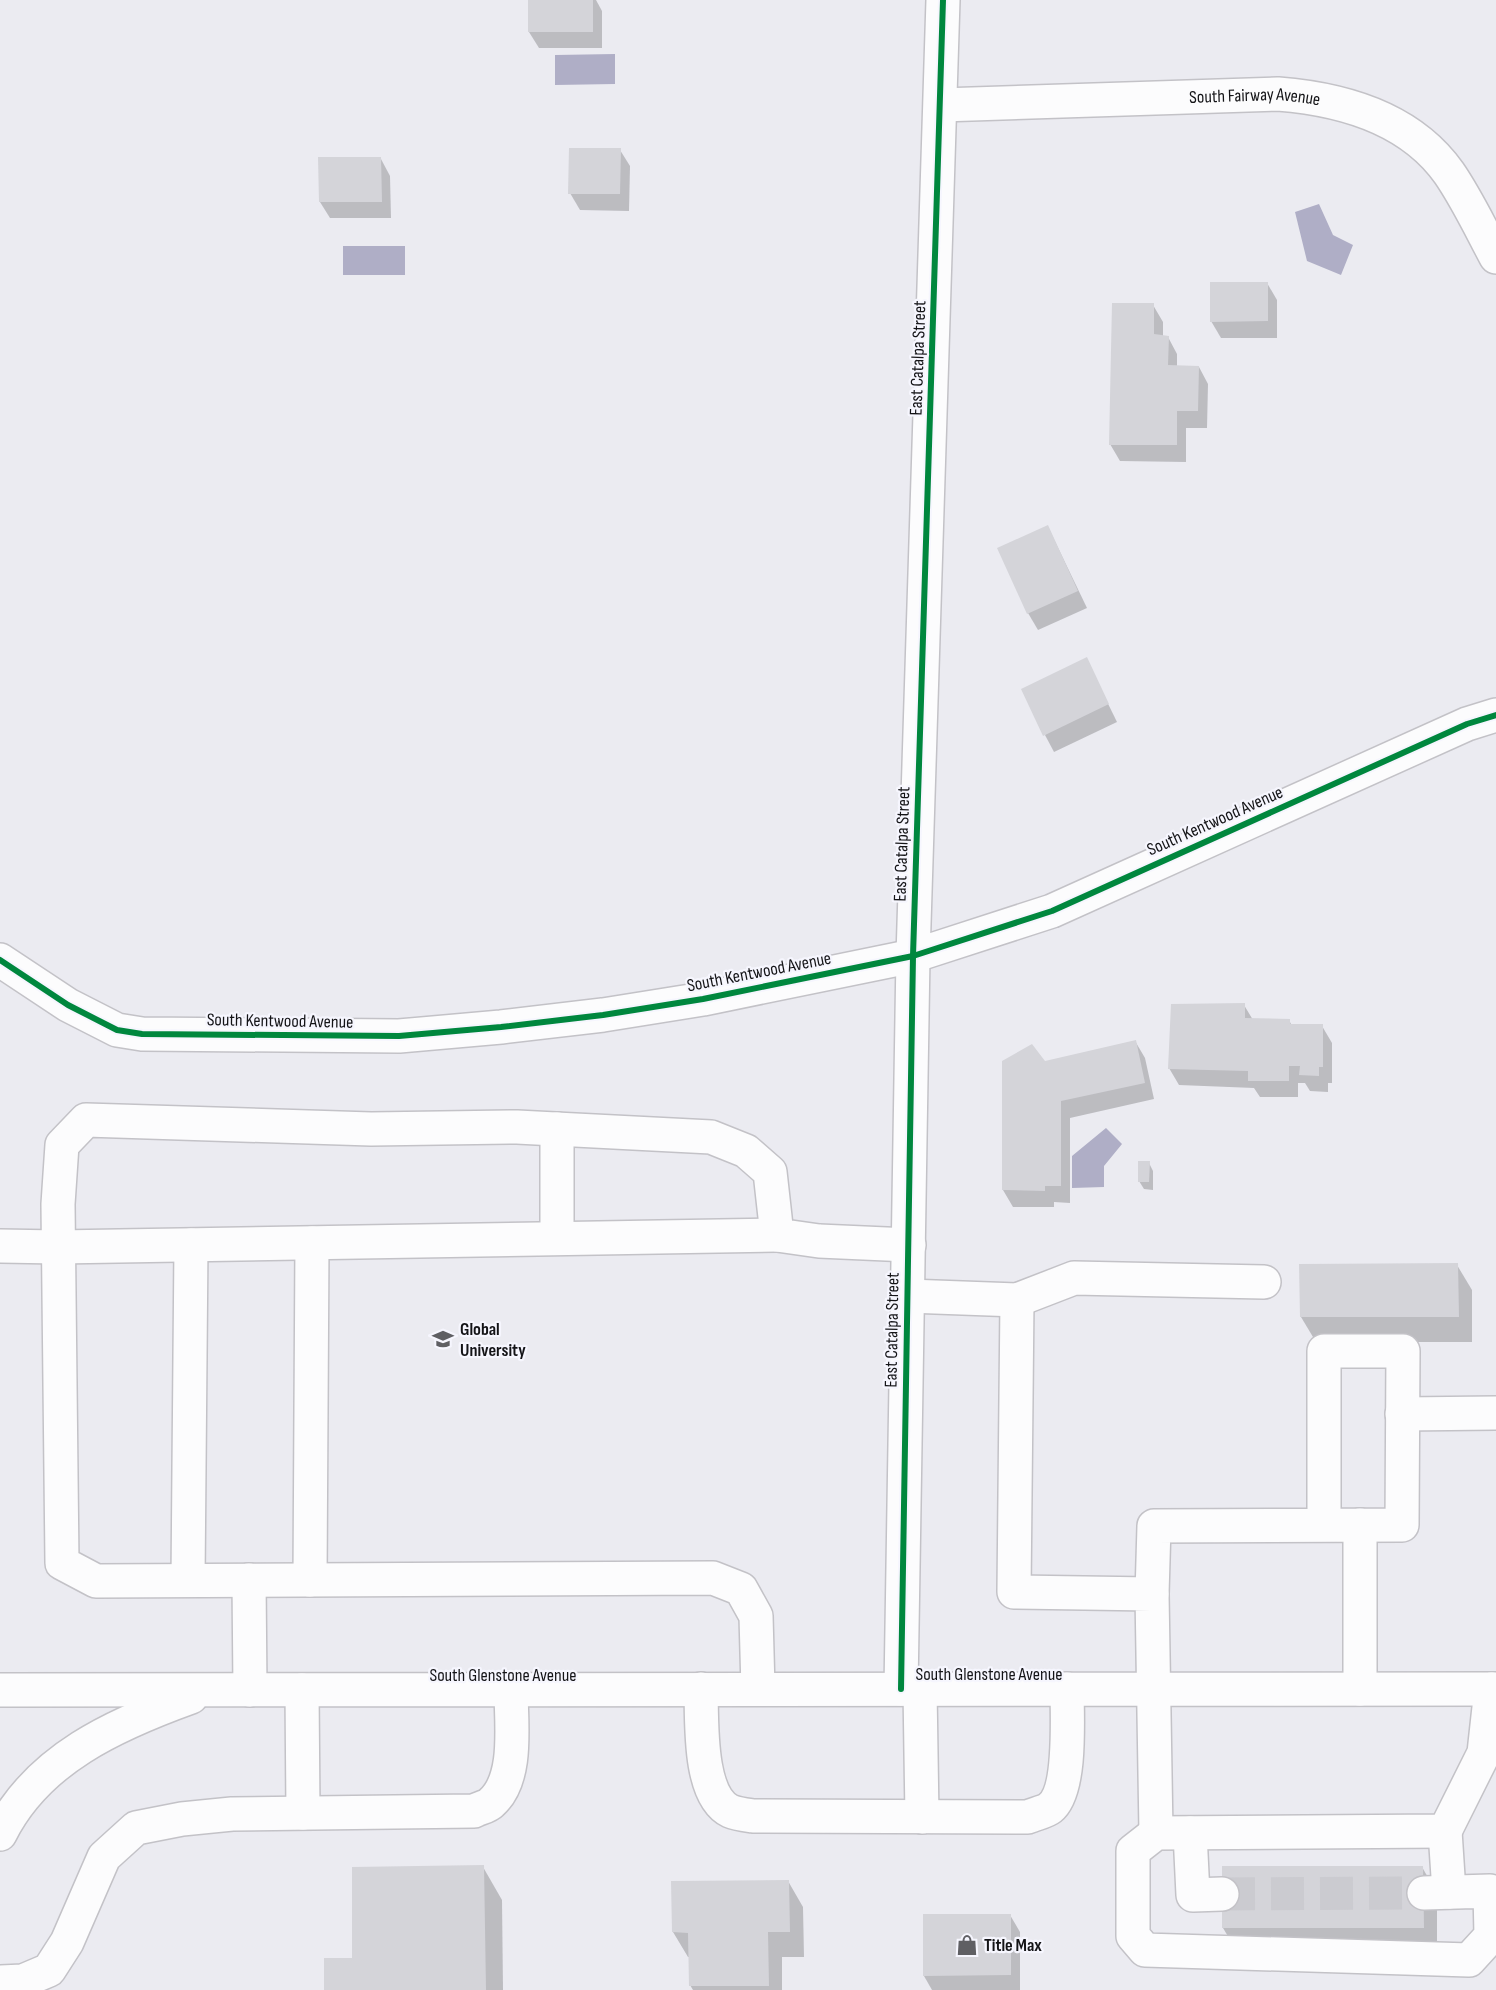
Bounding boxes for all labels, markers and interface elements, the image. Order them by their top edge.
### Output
street label: South Fairway Avenue [1189,83,1322,110]
street label: East Catalpa Street [905,300,931,416]
street label: South Kentwood Avenue [1144,782,1286,860]
street label: East Catalpa Street [889,786,915,902]
street label: South Kentwood Avenue [685,948,833,996]
street label: South Kentwood Avenue [207,1009,353,1033]
street label: East Catalpa Street [880,1272,904,1388]
place label: Global University [460,1319,526,1361]
school or university icon: Global University [431,1327,455,1351]
street label: South Glenstone Avenue [915,1664,1063,1685]
street label: South Glenstone Avenue [429,1665,577,1686]
shop icon: Title Max [955,1933,979,1957]
place label: Title Max [984,1935,1042,1956]

